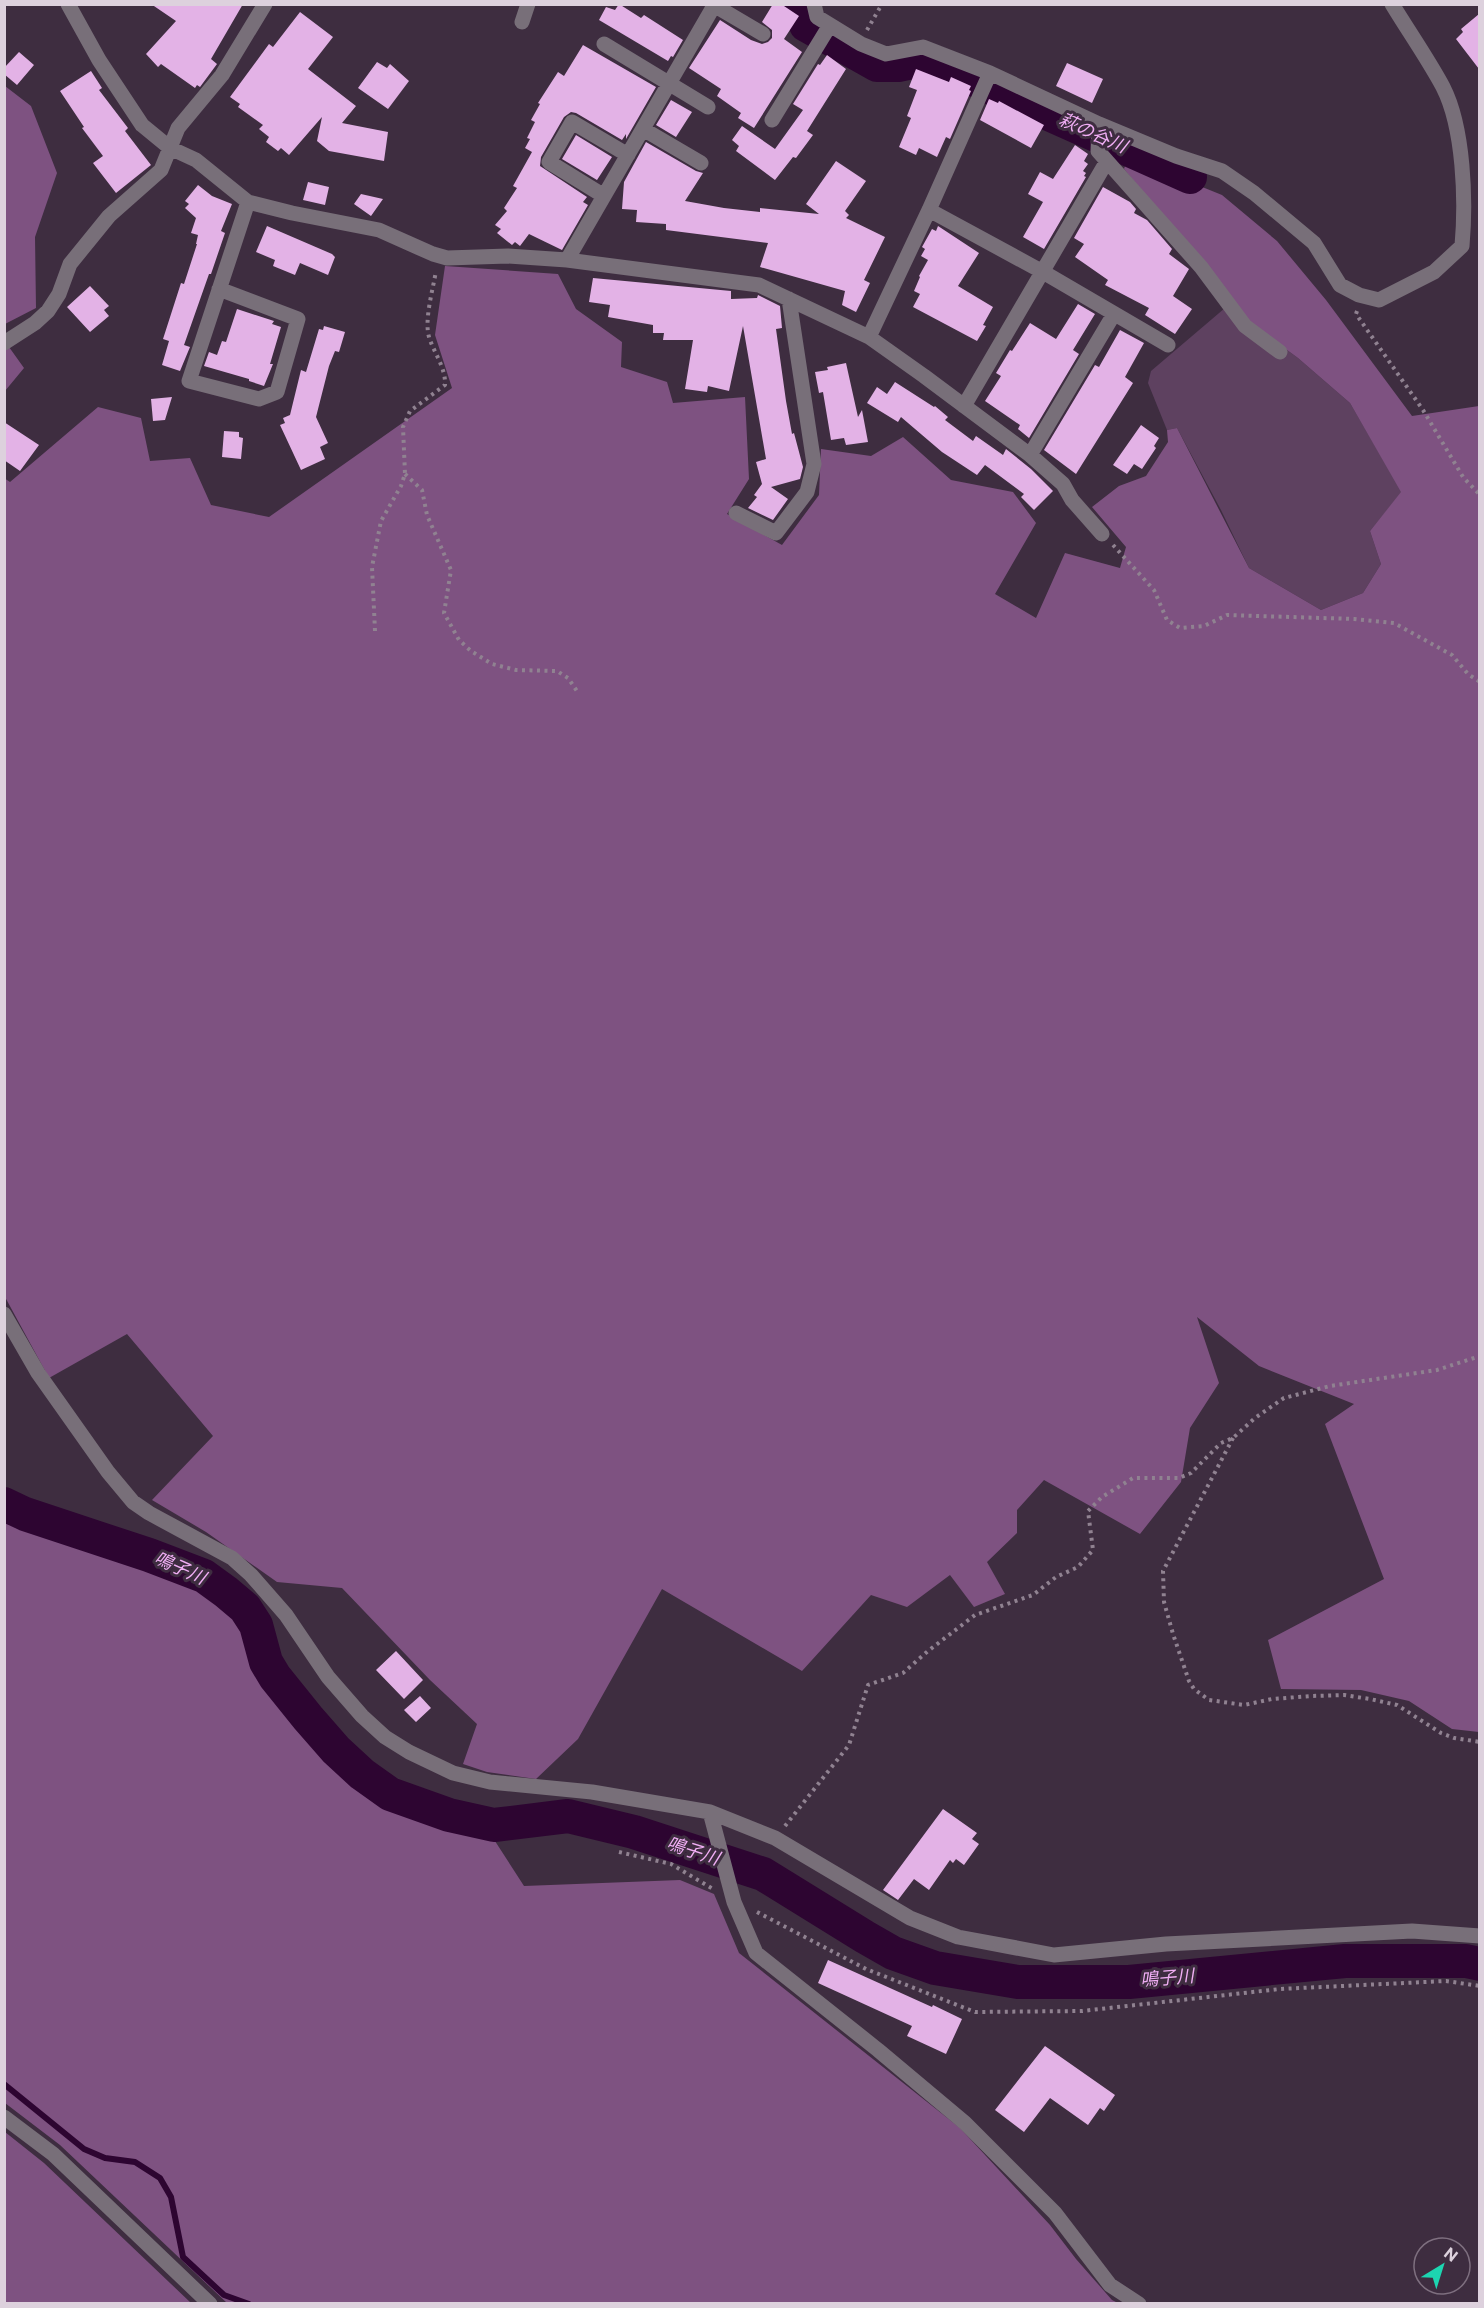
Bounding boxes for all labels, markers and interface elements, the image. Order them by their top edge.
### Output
water label: 萩の谷川 [1056,107,1133,158]
water label: 鳴子川 [151,1546,211,1589]
water label: 鳴子川 [664,1831,724,1869]
water label: 鳴子川 [1139,1964,1197,1990]
north arrow [1412,2236,1472,2296]
text: N [1441,2243,1462,2265]

